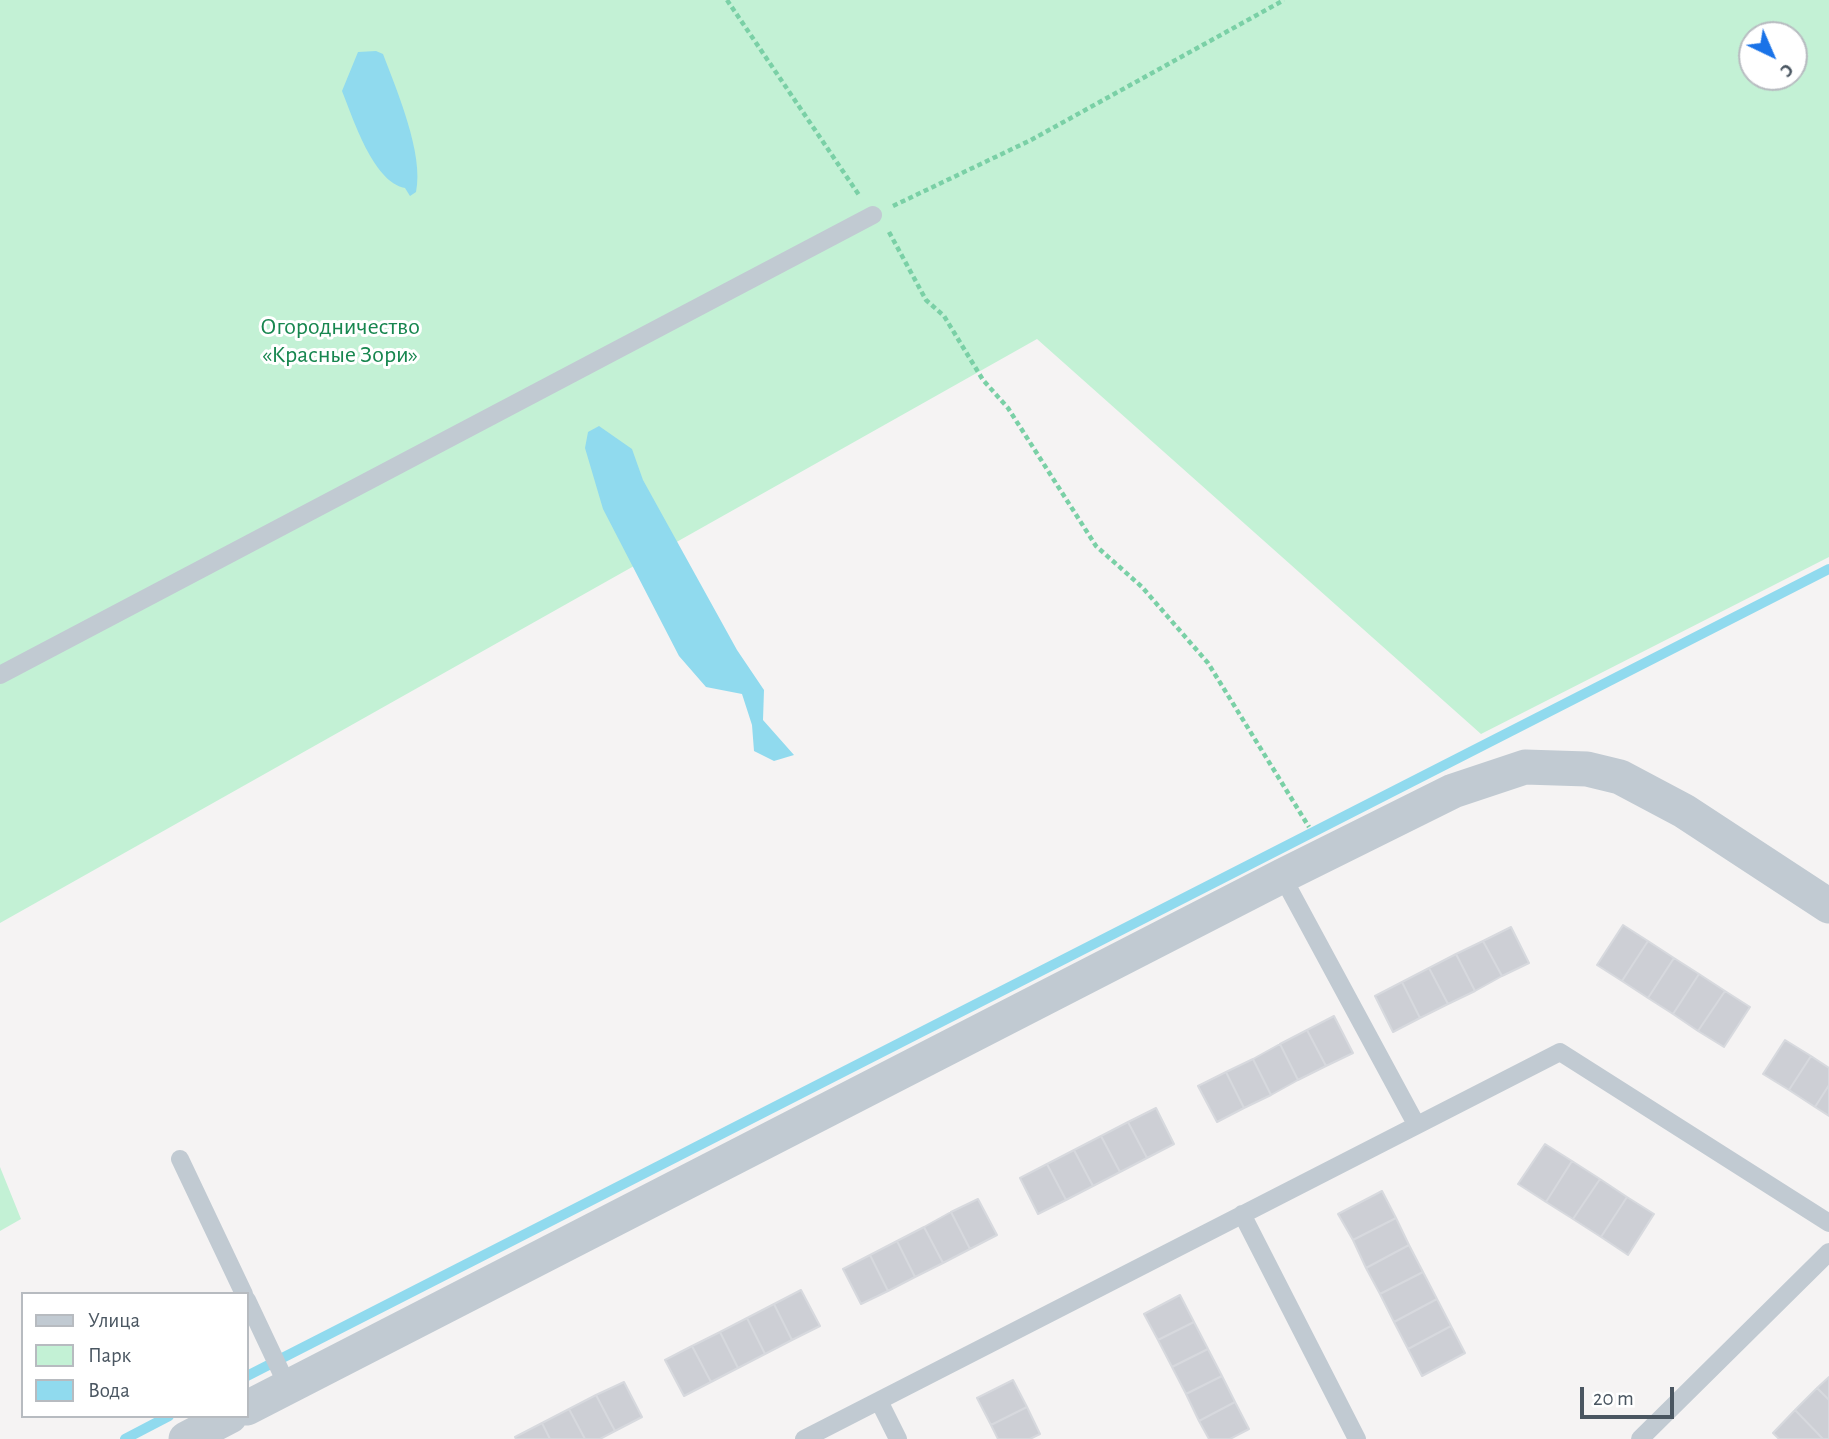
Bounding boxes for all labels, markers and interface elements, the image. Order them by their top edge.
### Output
north arrow [1738,21,1808,91]
text: С [1776,60,1797,81]
park label: Огородничество «Красные Зори» [260,313,420,369]
legend [21,1292,248,1418]
text: Улица [88,1310,140,1331]
text: Парк [88,1345,131,1366]
scale bar [1584,1372,1678,1416]
text: Вода [88,1380,130,1401]
text: 20 m [1593,1388,1634,1409]

